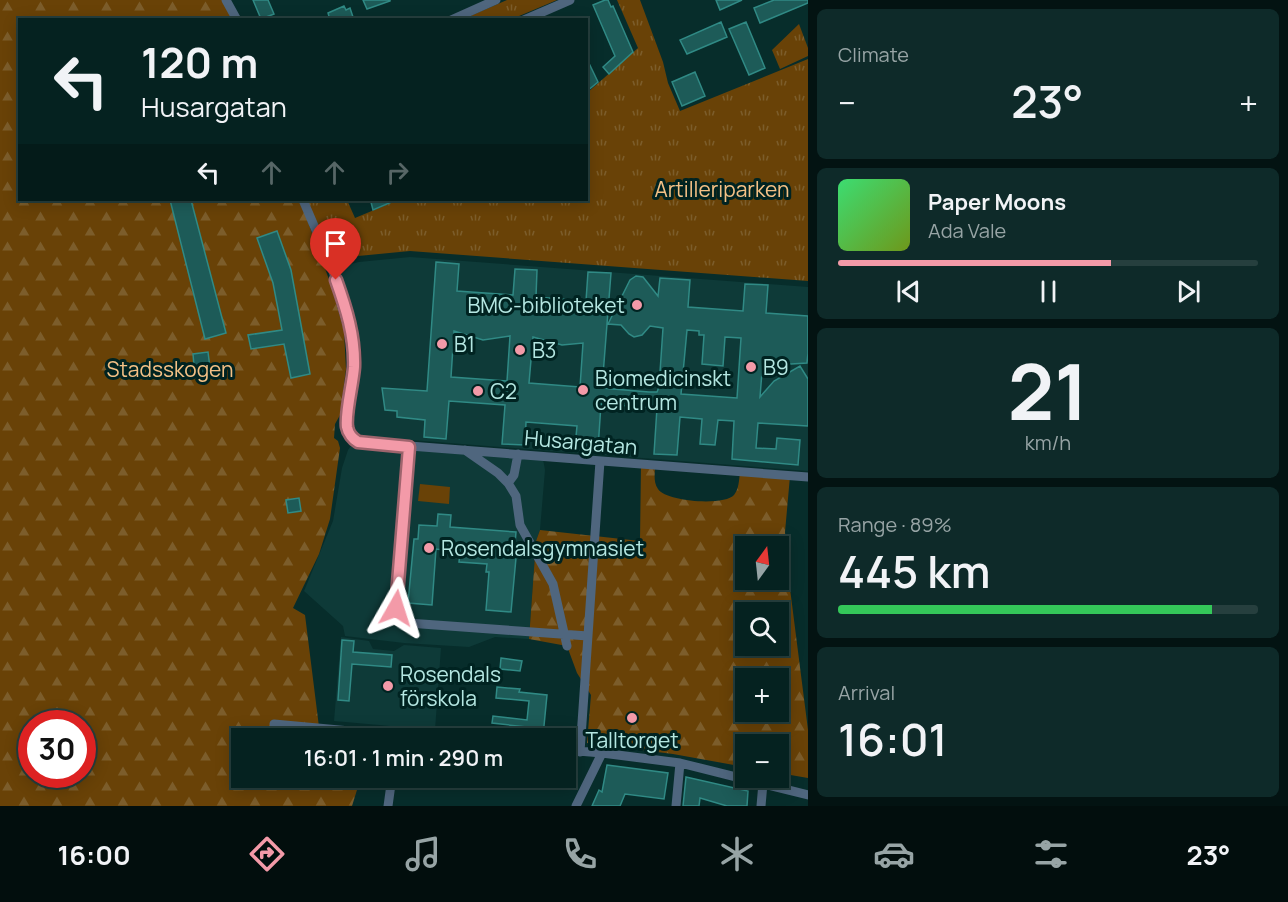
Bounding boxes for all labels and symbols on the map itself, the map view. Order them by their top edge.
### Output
park label: Artilleriparken [654,175,790,203]
pin [310,218,361,280]
place label: BMC-biblioteket [467,291,625,319]
marker: BMC-biblioteket [630,298,644,312]
place label: B1 [454,330,475,358]
place label: B3 [532,336,557,364]
marker: B1 [435,337,449,351]
marker: B3 [513,343,527,357]
place label: B9 [763,353,789,381]
park label: Stadsskogen [106,355,234,383]
marker: B9 [744,360,758,374]
place label: Biomedicinskt centrum [595,364,731,416]
place label: C2 [490,377,517,405]
marker: Biomedicinskt centrum [576,383,590,397]
marker: C2 [471,384,485,398]
street label: Husargatan [523,423,639,461]
place label: Rosendalsgymnasiet [441,534,644,562]
north arrow [735,536,789,590]
marker: Rosendalsgymnasiet [422,541,436,555]
position arrow [364,576,428,640]
place label: Rosendals förskola [400,660,501,712]
marker: Rosendals förskola [381,679,395,693]
speed limit sign: 30 [18,710,96,788]
marker: Talltorget [625,711,639,725]
place label: Talltorget [585,726,679,754]

